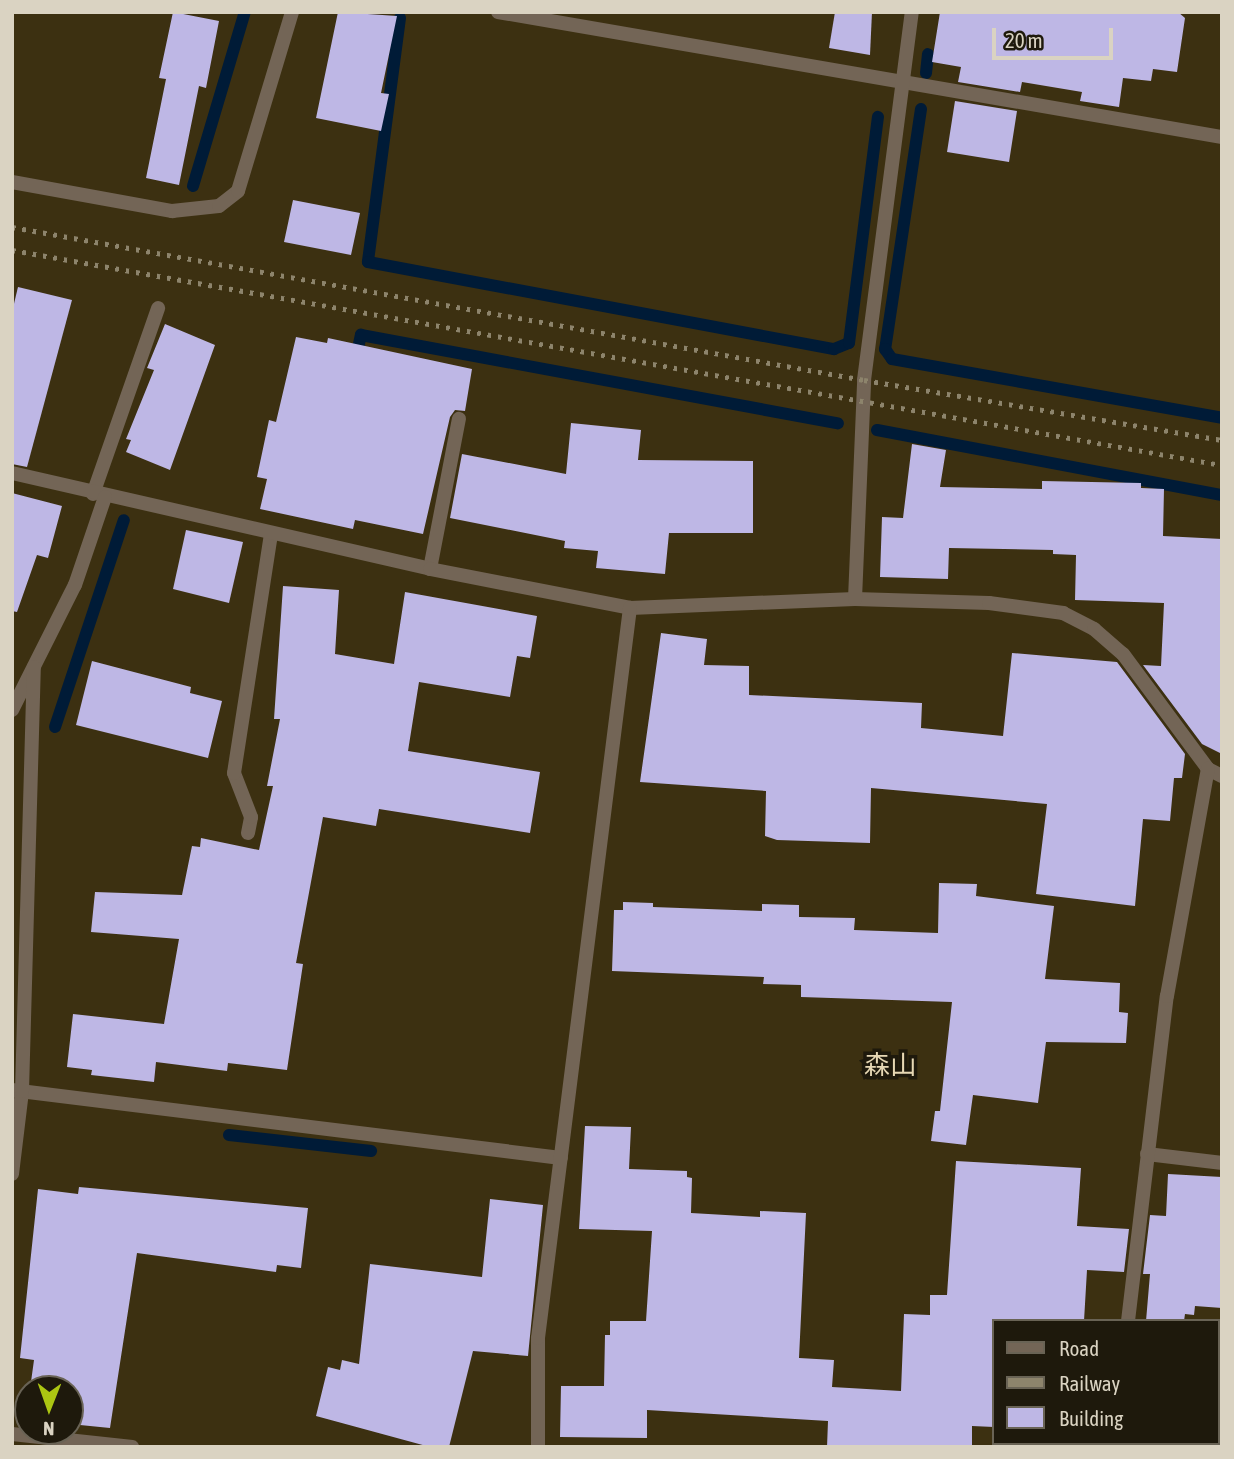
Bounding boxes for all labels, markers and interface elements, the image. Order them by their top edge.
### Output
scale bar [996,14,1117,58]
text: 20 m [1005,28,1043,52]
district label: 森山 [864,1050,916,1082]
legend [992,1319,1220,1445]
text: Road [1059,1336,1099,1360]
text: Railway [1059,1371,1120,1395]
north arrow [14,1375,84,1445]
text: Building [1059,1406,1123,1430]
text: N [43,1418,54,1440]

